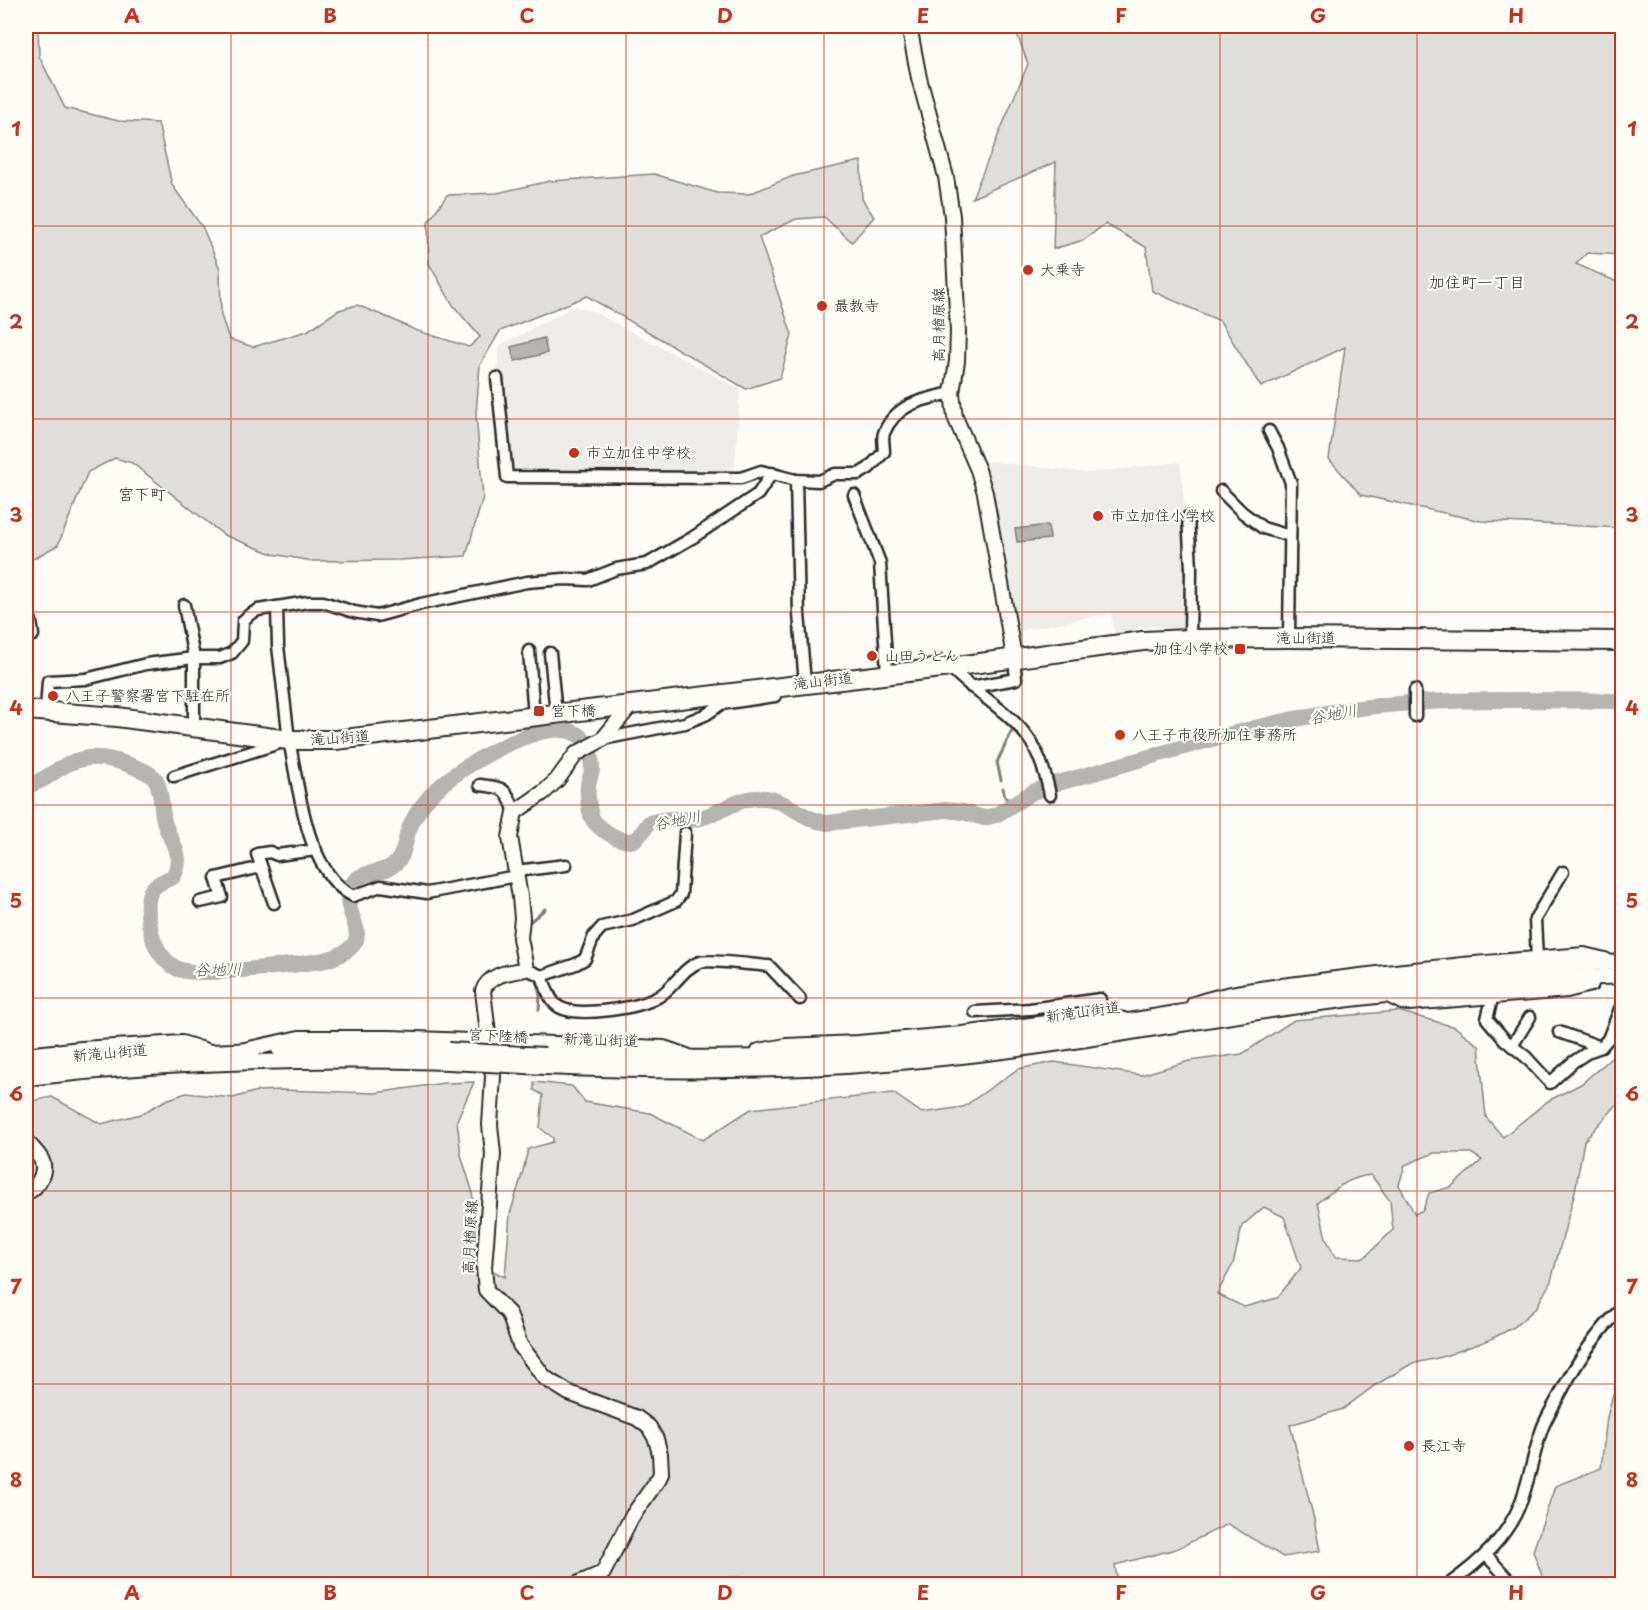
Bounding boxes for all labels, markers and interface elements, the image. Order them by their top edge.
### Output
text: A [124,0,140,30]
text: B [323,0,337,30]
text: C [519,0,535,30]
text: D [717,0,733,30]
text: E [917,0,929,30]
text: F [1115,0,1127,30]
text: G [1310,0,1326,30]
text: H [1508,0,1524,30]
text: 1 [11,113,21,143]
text: 1 [1627,113,1637,143]
place label: 大乗寺 [1040,257,1085,280]
marker: 大乗寺 [1021,263,1035,277]
district label: 加住町一丁目 [1429,269,1525,293]
street label: 高月楢原線 [926,287,949,363]
place label: 最教寺 [834,293,879,316]
marker: 最教寺 [815,299,829,313]
text: 2 [9,306,23,336]
text: 2 [1625,306,1639,336]
place label: 市立加住中学校 [586,440,691,463]
marker: 市立加住中学校 [567,446,581,460]
district label: 宮下町 [118,481,166,505]
text: 3 [9,499,23,529]
text: 3 [1625,499,1639,529]
place label: 市立加住小学校 [1110,503,1215,526]
marker: 市立加住小学校 [1091,509,1105,523]
street label: 滝山街道 [1276,625,1336,648]
place label: 加住小学校 [1153,636,1228,659]
marker: 加住小学校 [1233,642,1247,656]
place label: 山田うどん [884,643,959,666]
marker: 山田うどん [865,649,879,663]
street label: 滝山街道 [792,664,854,695]
place label: 八王子警察署宮下駐在所 [65,683,230,706]
marker: 八王子警察署宮下駐在所 [46,689,60,703]
text: 4 [9,692,23,722]
text: 4 [1625,692,1639,722]
water label: 谷地川 [1307,697,1359,729]
place label: 宮下橋 [551,698,596,721]
marker: 宮下橋 [532,704,546,718]
place label: 八王子市役所加住事務所 [1132,722,1297,745]
street label: 滝山街道 [309,723,371,750]
marker: 八王子市役所加住事務所 [1113,728,1127,742]
water label: 谷地川 [651,803,703,835]
text: 5 [10,885,22,915]
text: 5 [1626,885,1638,915]
water label: 谷地川 [194,956,242,980]
street label: 新滝山街道 [1044,994,1122,1027]
street label: 宮下陸橋 [468,1021,529,1048]
street label: 新滝山街道 [563,1026,639,1051]
street label: 新滝山街道 [72,1037,148,1066]
text: 6 [9,1078,23,1108]
text: 6 [1625,1078,1639,1108]
street label: 高月楢原線 [455,1199,482,1275]
text: 7 [10,1271,22,1301]
text: 7 [1626,1271,1638,1301]
place label: 長江寺 [1421,1433,1466,1456]
marker: 長江寺 [1402,1439,1416,1453]
text: 8 [10,1464,22,1494]
text: 8 [1626,1464,1638,1494]
text: A [124,1577,140,1607]
text: B [323,1577,337,1607]
text: C [519,1577,535,1607]
text: D [717,1577,733,1607]
text: E [917,1577,929,1607]
text: F [1115,1577,1127,1607]
text: G [1310,1577,1326,1607]
text: H [1508,1577,1524,1607]

